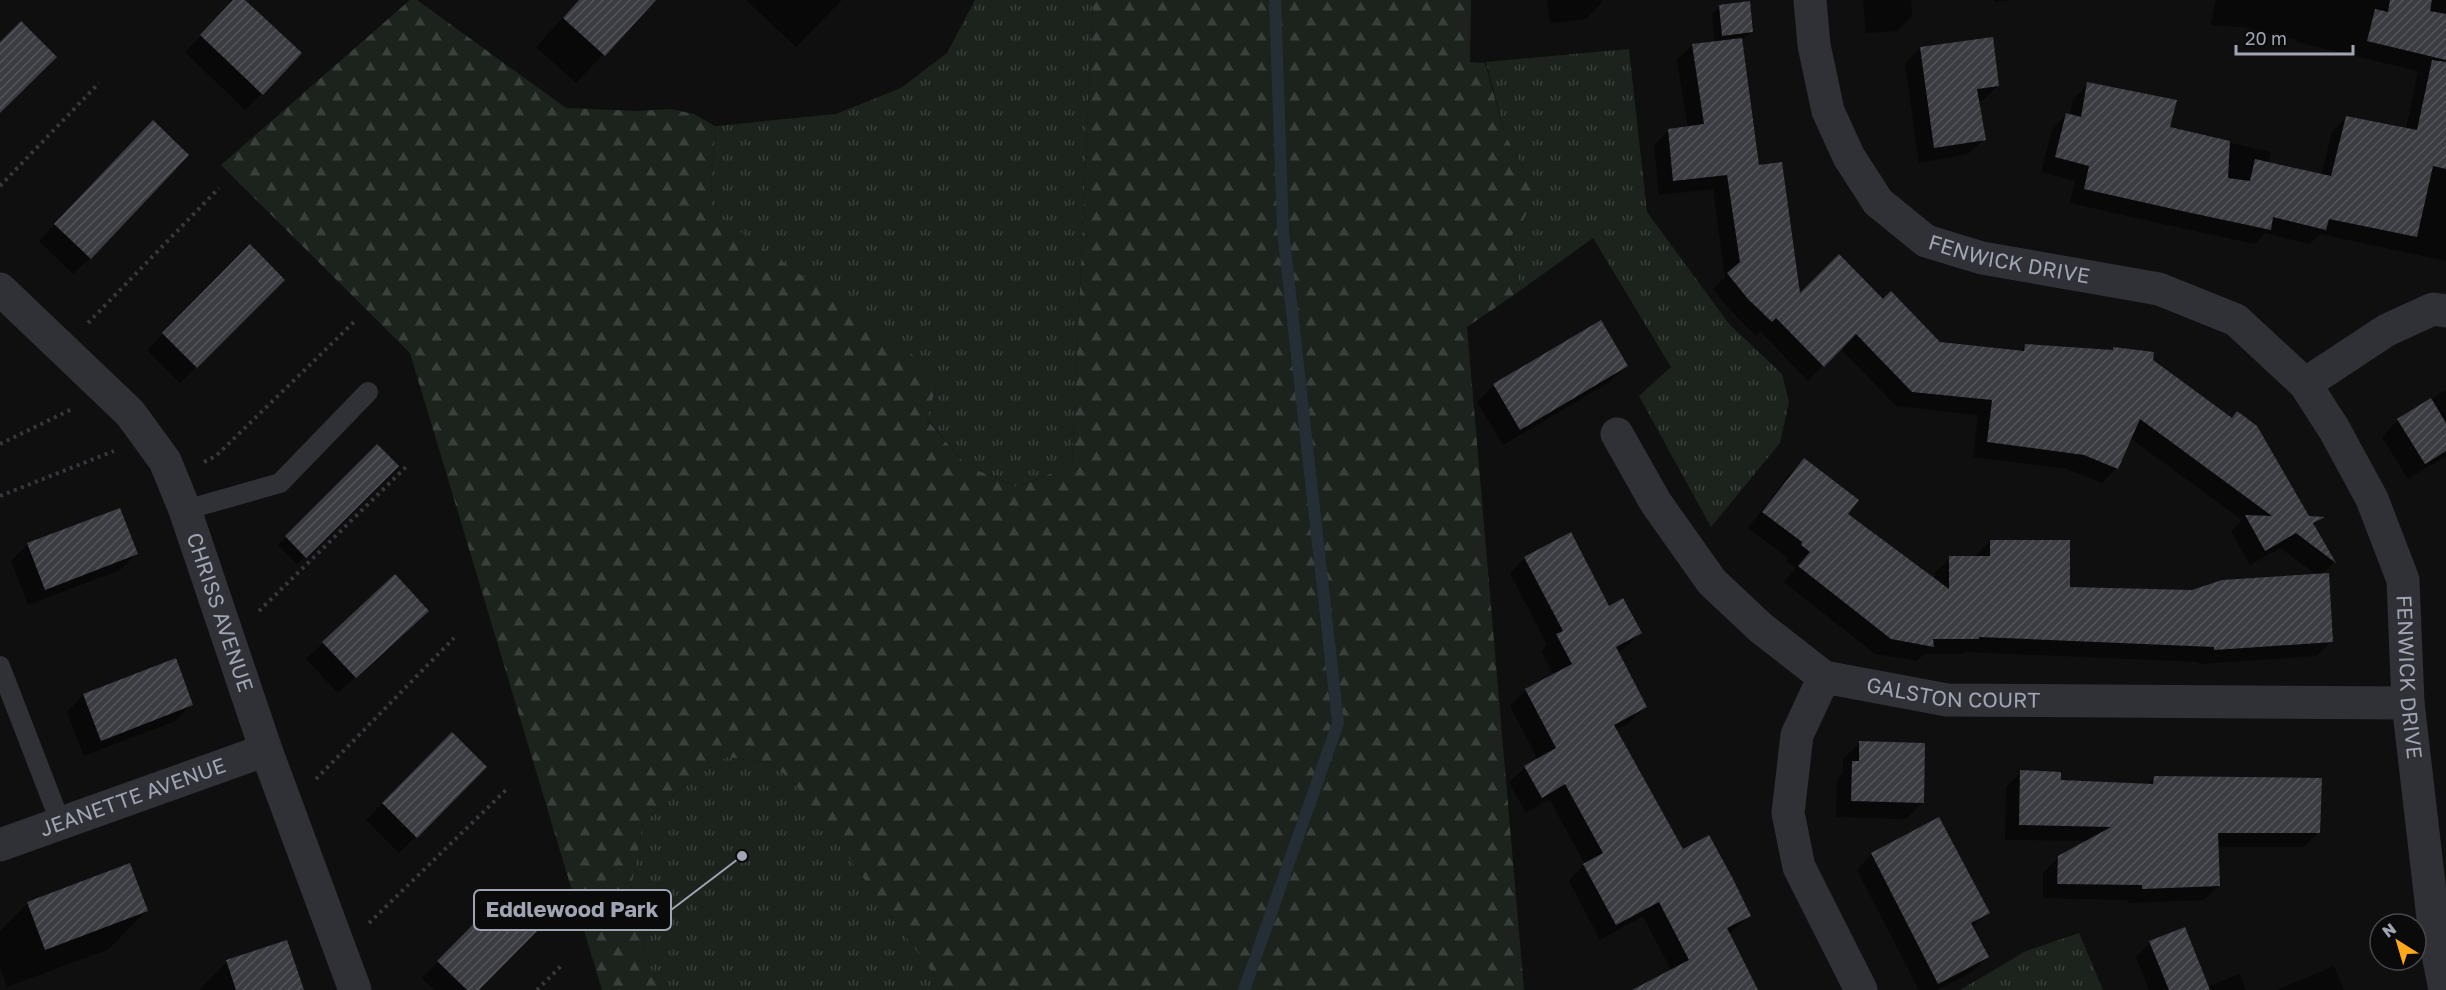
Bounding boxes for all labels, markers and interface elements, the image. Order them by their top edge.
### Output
scale bar [2236,18,2353,56]
text: 20 m [2245,27,2287,49]
street label: FENWICK DRIVE [1925,229,2092,289]
street label: CHRISS AVENUE [182,529,259,695]
street label: FENWICK DRIVE [2392,594,2428,760]
street label: GALSTON COURT [1864,671,2040,713]
street label: JEANETTE AVENUE [36,751,229,842]
callout: Eddlewood Park [474,890,671,930]
text: Eddlewood Park [486,895,659,922]
north arrow [2368,912,2428,972]
text: N [2378,918,2400,942]

